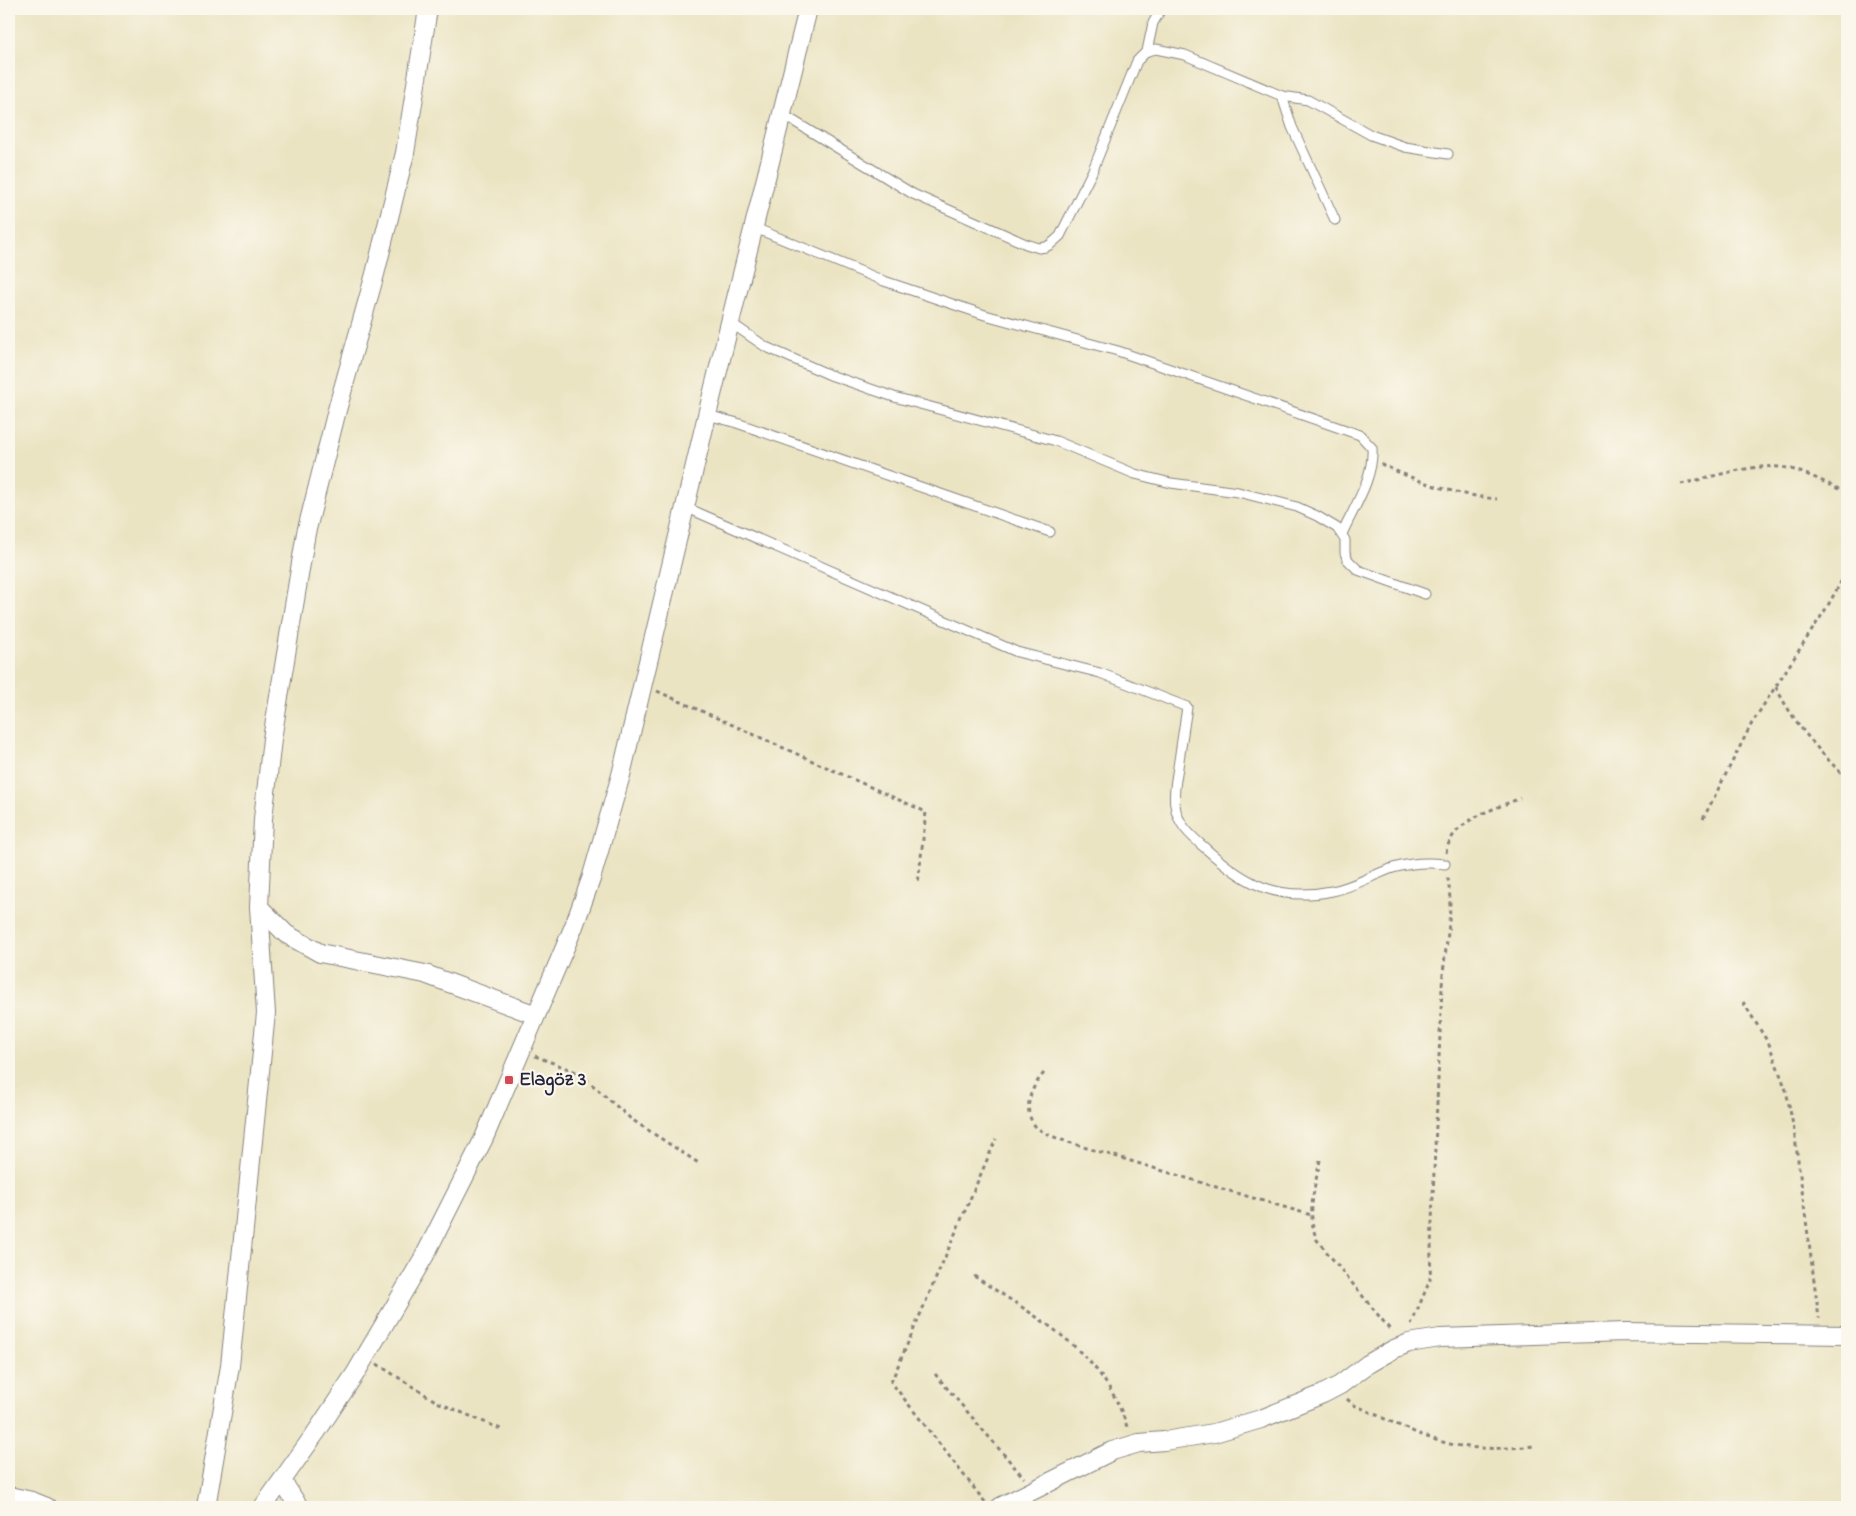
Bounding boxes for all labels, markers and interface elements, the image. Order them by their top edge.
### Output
place label: Elagöz 3 [519,1066,586,1096]
marker: Elagöz 3 [503,1074,515,1086]

